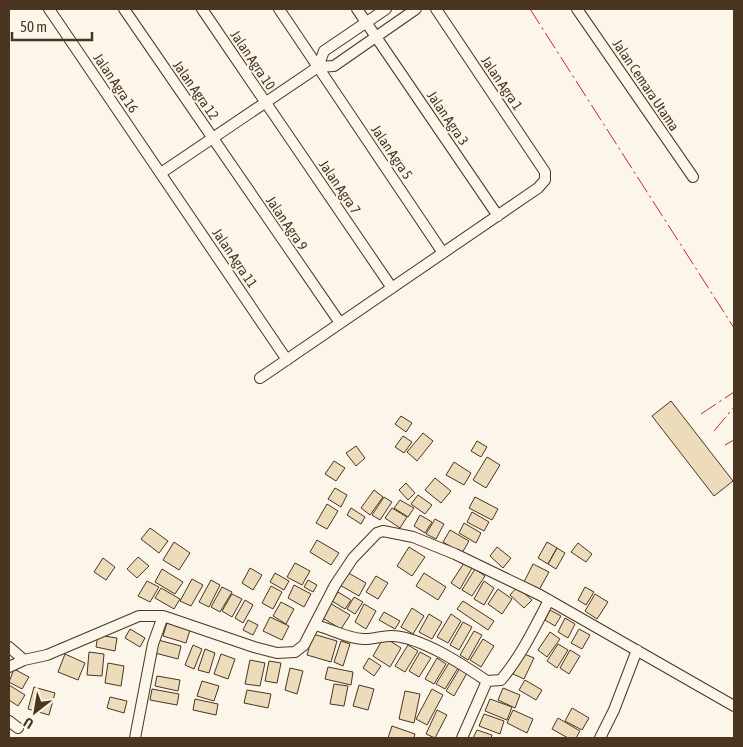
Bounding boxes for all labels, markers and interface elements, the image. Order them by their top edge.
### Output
scale bar [12,10,92,42]
text: 50 m [20,18,47,35]
street label: Jalan Agra 10 [227,27,279,93]
street label: Jalan Cemara Utama [609,36,683,134]
street label: Jalan Agra 16 [90,50,142,116]
street label: Jalan Agra 1 [478,53,526,113]
street label: Jalan Agra 12 [170,57,222,123]
street label: Jalan Agra 3 [424,88,472,148]
street label: Jalan Agra 5 [368,122,416,182]
street label: Jalan Agra 7 [316,157,364,217]
street label: Jalan Agra 9 [263,193,311,253]
street label: Jalan Agra 11 [209,225,261,291]
north arrow [10,687,60,737]
text: U [21,714,36,732]

